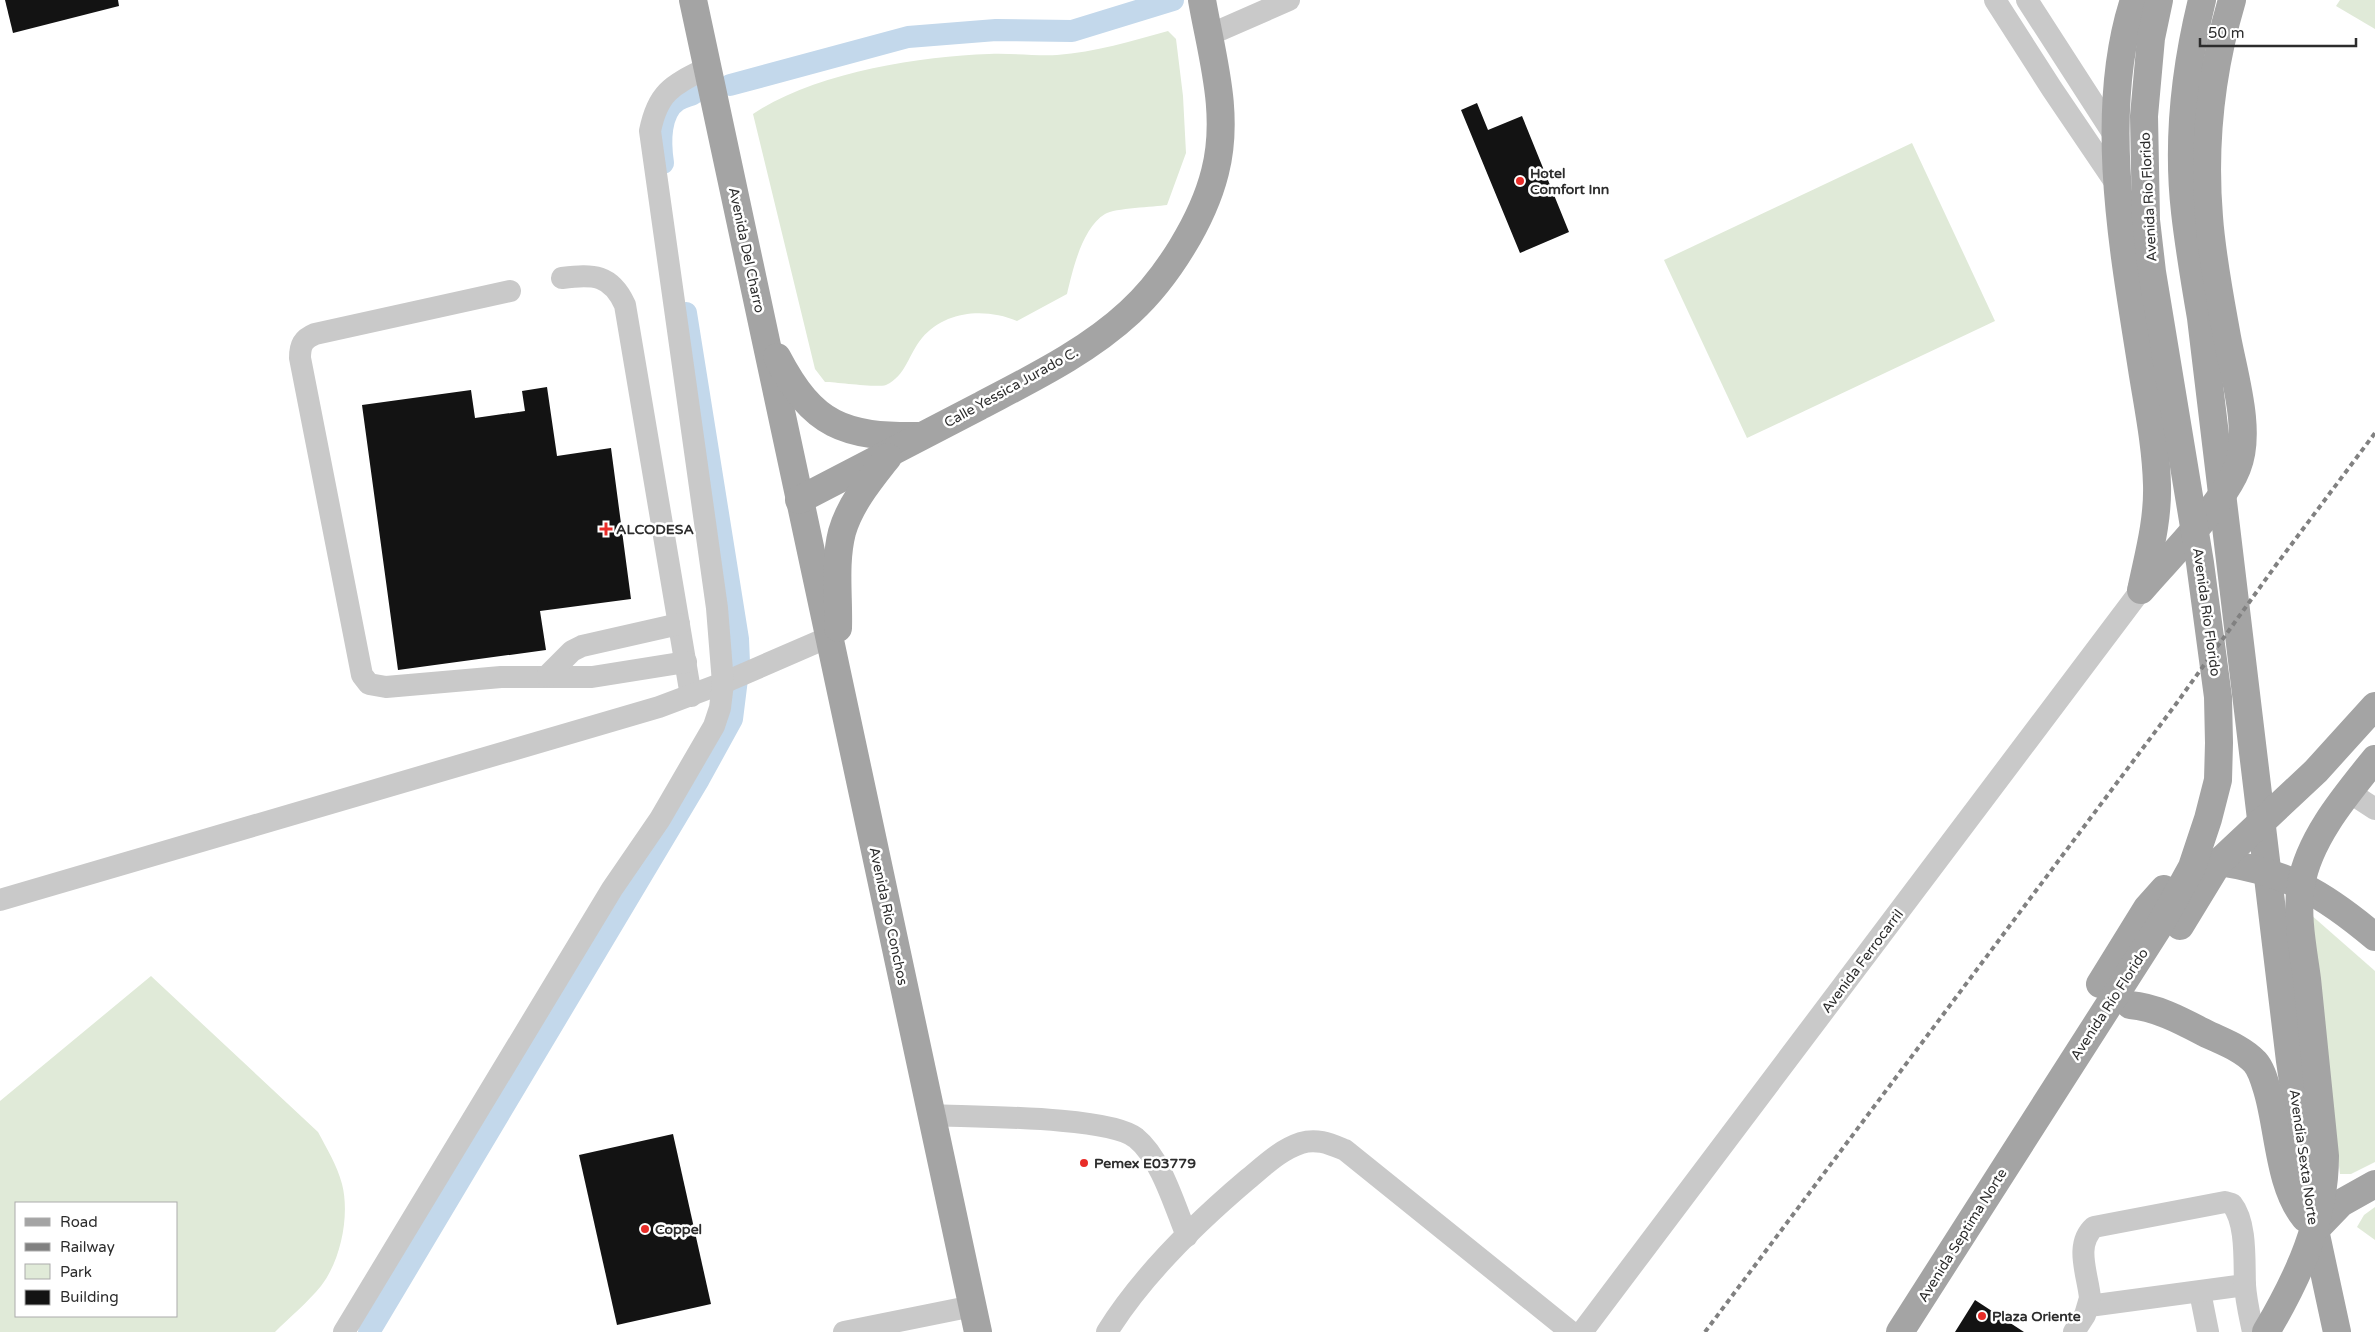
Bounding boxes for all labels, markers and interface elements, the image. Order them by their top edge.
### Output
scale bar [2200,15,2356,47]
text: 50 m [2208,24,2245,42]
street label: Avenida Río Florido [2137,132,2160,262]
place label: Hotel Comfort Inn [1530,165,1609,198]
marker: Hotel Comfort Inn [1514,175,1526,187]
street label: Avenida Del Charro [725,186,768,314]
street label: Calle Yessica Jurado C. [941,344,1081,431]
place label: ALCODESA [616,521,694,538]
marker: ALCODESA [600,523,612,535]
street label: Avenida Río Florido [2189,547,2224,678]
street label: Avenida Río Conchos [866,845,912,987]
street label: Avenida Ferrocarril [1818,906,1907,1017]
street label: Avenida Río Florido [2067,945,2152,1063]
street label: Avendia Sexta Norte [2286,1088,2321,1226]
place label: Pemex E03779 [1094,1155,1196,1172]
marker: Pemex E03779 [1078,1157,1090,1169]
street label: Avenida Septima Norte [1914,1165,2011,1305]
legend [15,1202,178,1317]
text: Road [60,1213,98,1231]
place label: Coppel [655,1221,702,1238]
marker: Coppel [639,1223,651,1235]
text: Railway [60,1238,115,1256]
text: Park [60,1263,92,1281]
text: Building [60,1288,119,1306]
place label: Plaza Oriente [1992,1308,2081,1325]
marker: Plaza Oriente [1976,1310,1988,1322]

